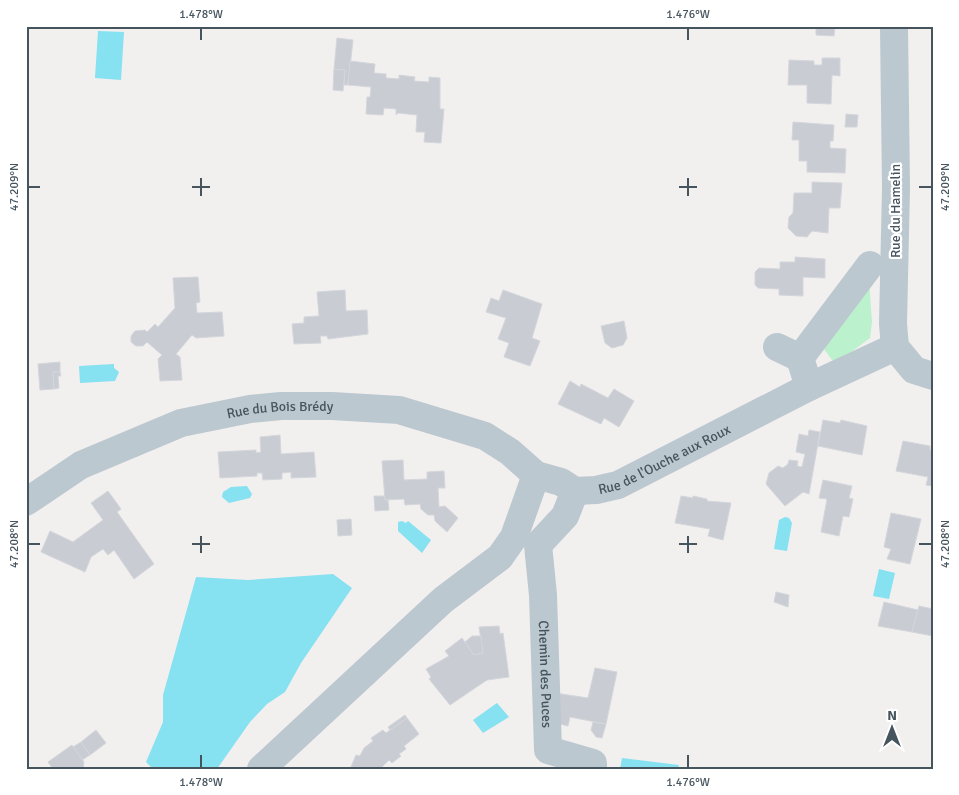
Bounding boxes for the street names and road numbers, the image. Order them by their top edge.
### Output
street label: Rue du Hamelin [887,164,904,258]
street label: Rue du Bois Brédy [225,398,334,422]
street label: Rue de l'Ouche aux Roux [596,420,734,498]
street label: Chemin des Puces [535,620,556,728]

